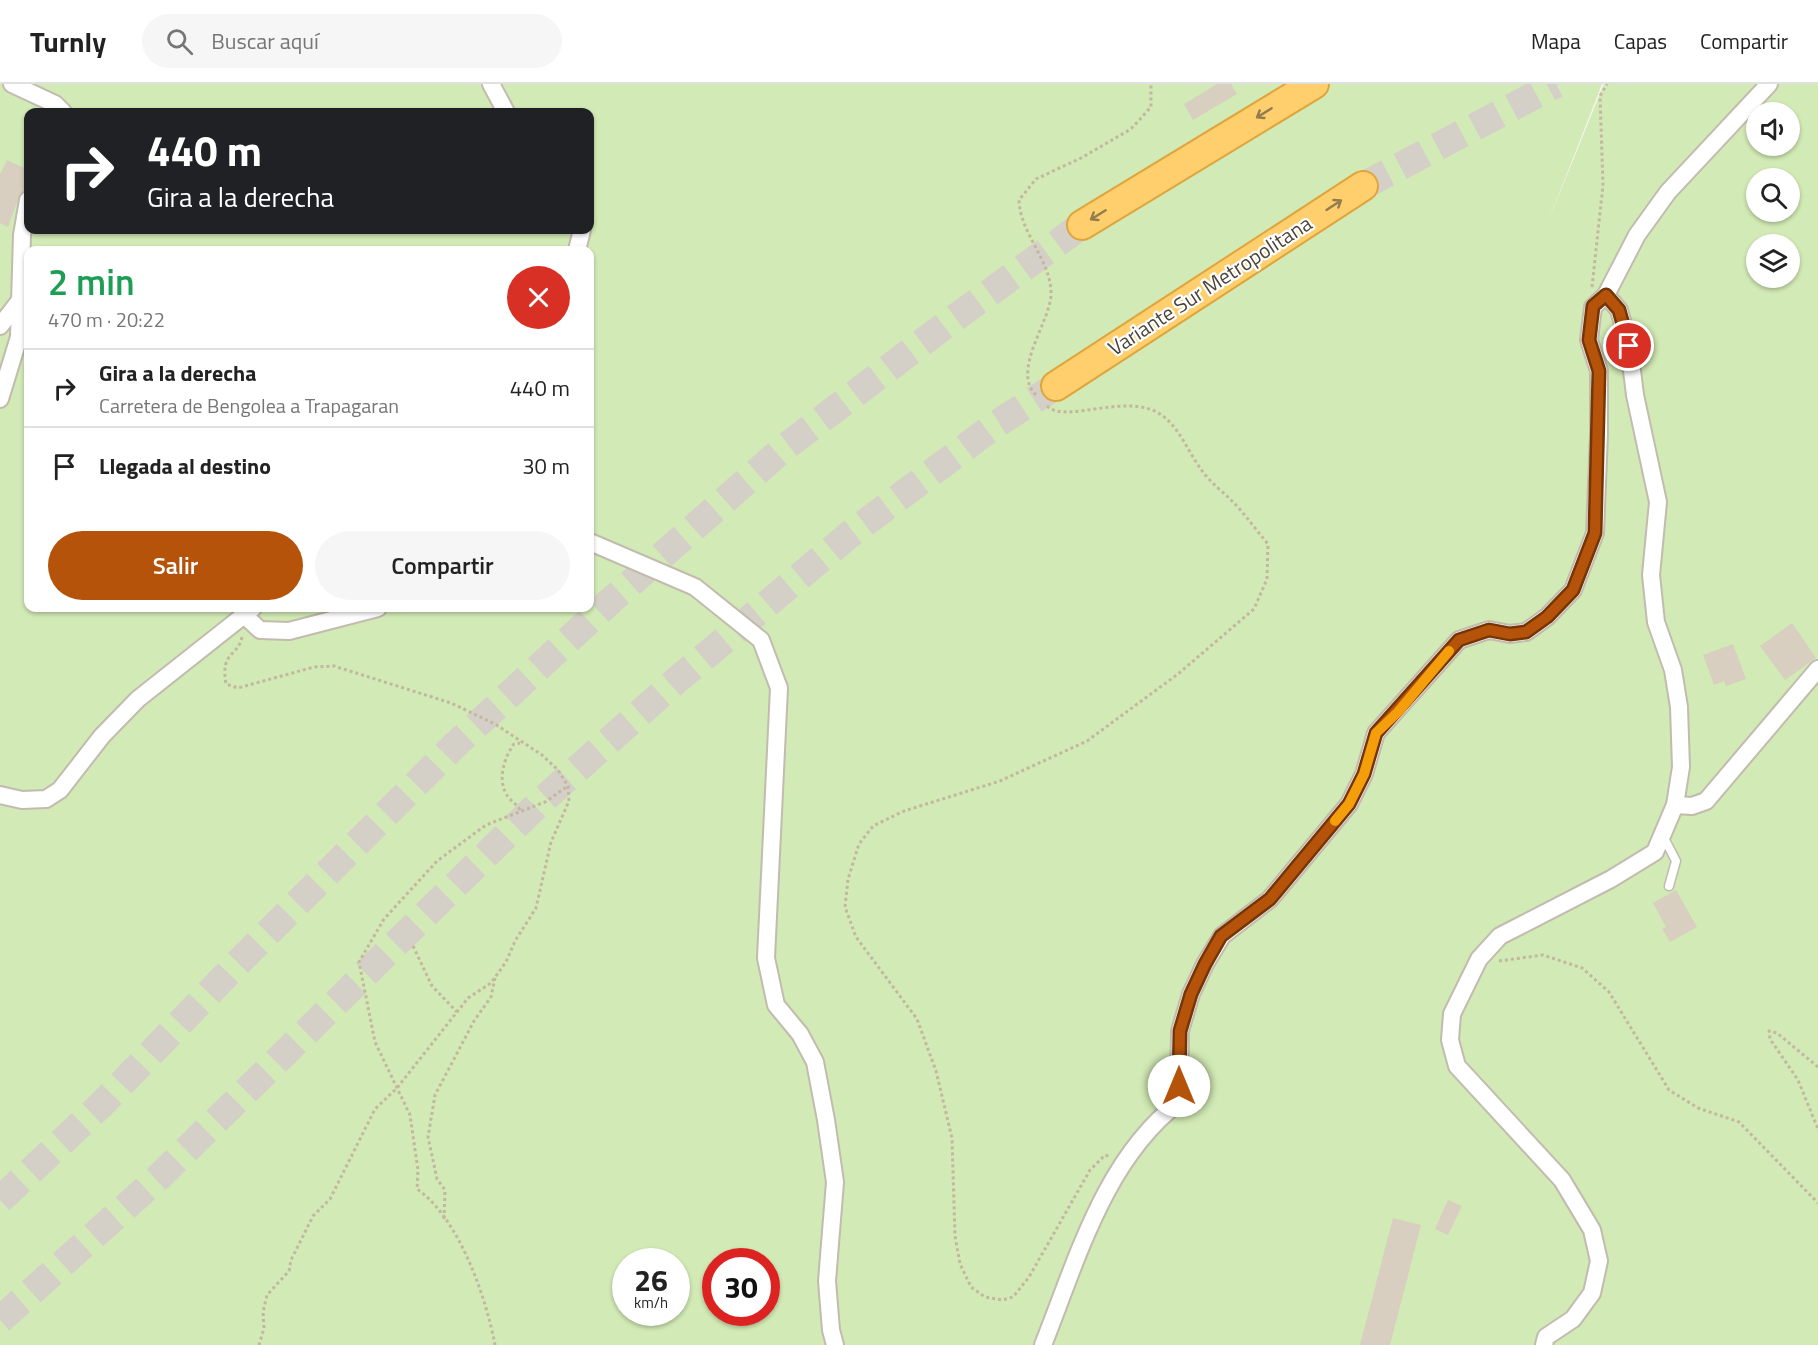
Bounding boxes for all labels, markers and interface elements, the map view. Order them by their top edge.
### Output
search box [142,14,562,68]
text: Turnly [30,20,106,63]
text: Buscar aquí [211,24,319,58]
icon: search [163,25,196,58]
text: Mapa [1531,25,1581,57]
text: Capas [1614,25,1667,57]
text: Compartir [1700,25,1788,57]
map controls [1746,102,1800,288]
button: sound [1746,102,1800,156]
one-way arrow [1255,106,1272,119]
text: 440 m [147,118,262,182]
icon: right [48,132,126,210]
button: search [1746,168,1800,222]
text: Gira a la derecha [147,176,334,217]
one-way arrow [1325,199,1342,212]
street label: Variante Sur Metropolitana [1101,207,1318,363]
one-way arrow [1090,210,1107,222]
button: layers [1746,234,1800,288]
text: 2 min [48,254,135,309]
button: close [507,266,570,329]
text: 470 m · 20:22 [48,304,165,335]
pin [1603,320,1654,371]
icon: arrive [1612,329,1645,362]
text: Gira a la derecha [99,356,256,390]
text: 440 m [510,371,570,405]
icon: right [48,372,81,405]
text: Carretera de Bengolea a Trapagaran [99,390,399,421]
text: Llegada al destino [99,449,271,483]
text: 30 m [522,449,570,483]
icon: arrive [48,450,81,483]
button: Salir [48,531,303,600]
button: Compartir [315,531,570,600]
position arrow [1147,1054,1211,1118]
speed limit sign: 30 [702,1248,780,1326]
text: 26 [634,1257,668,1303]
text: km/h [634,1291,668,1314]

